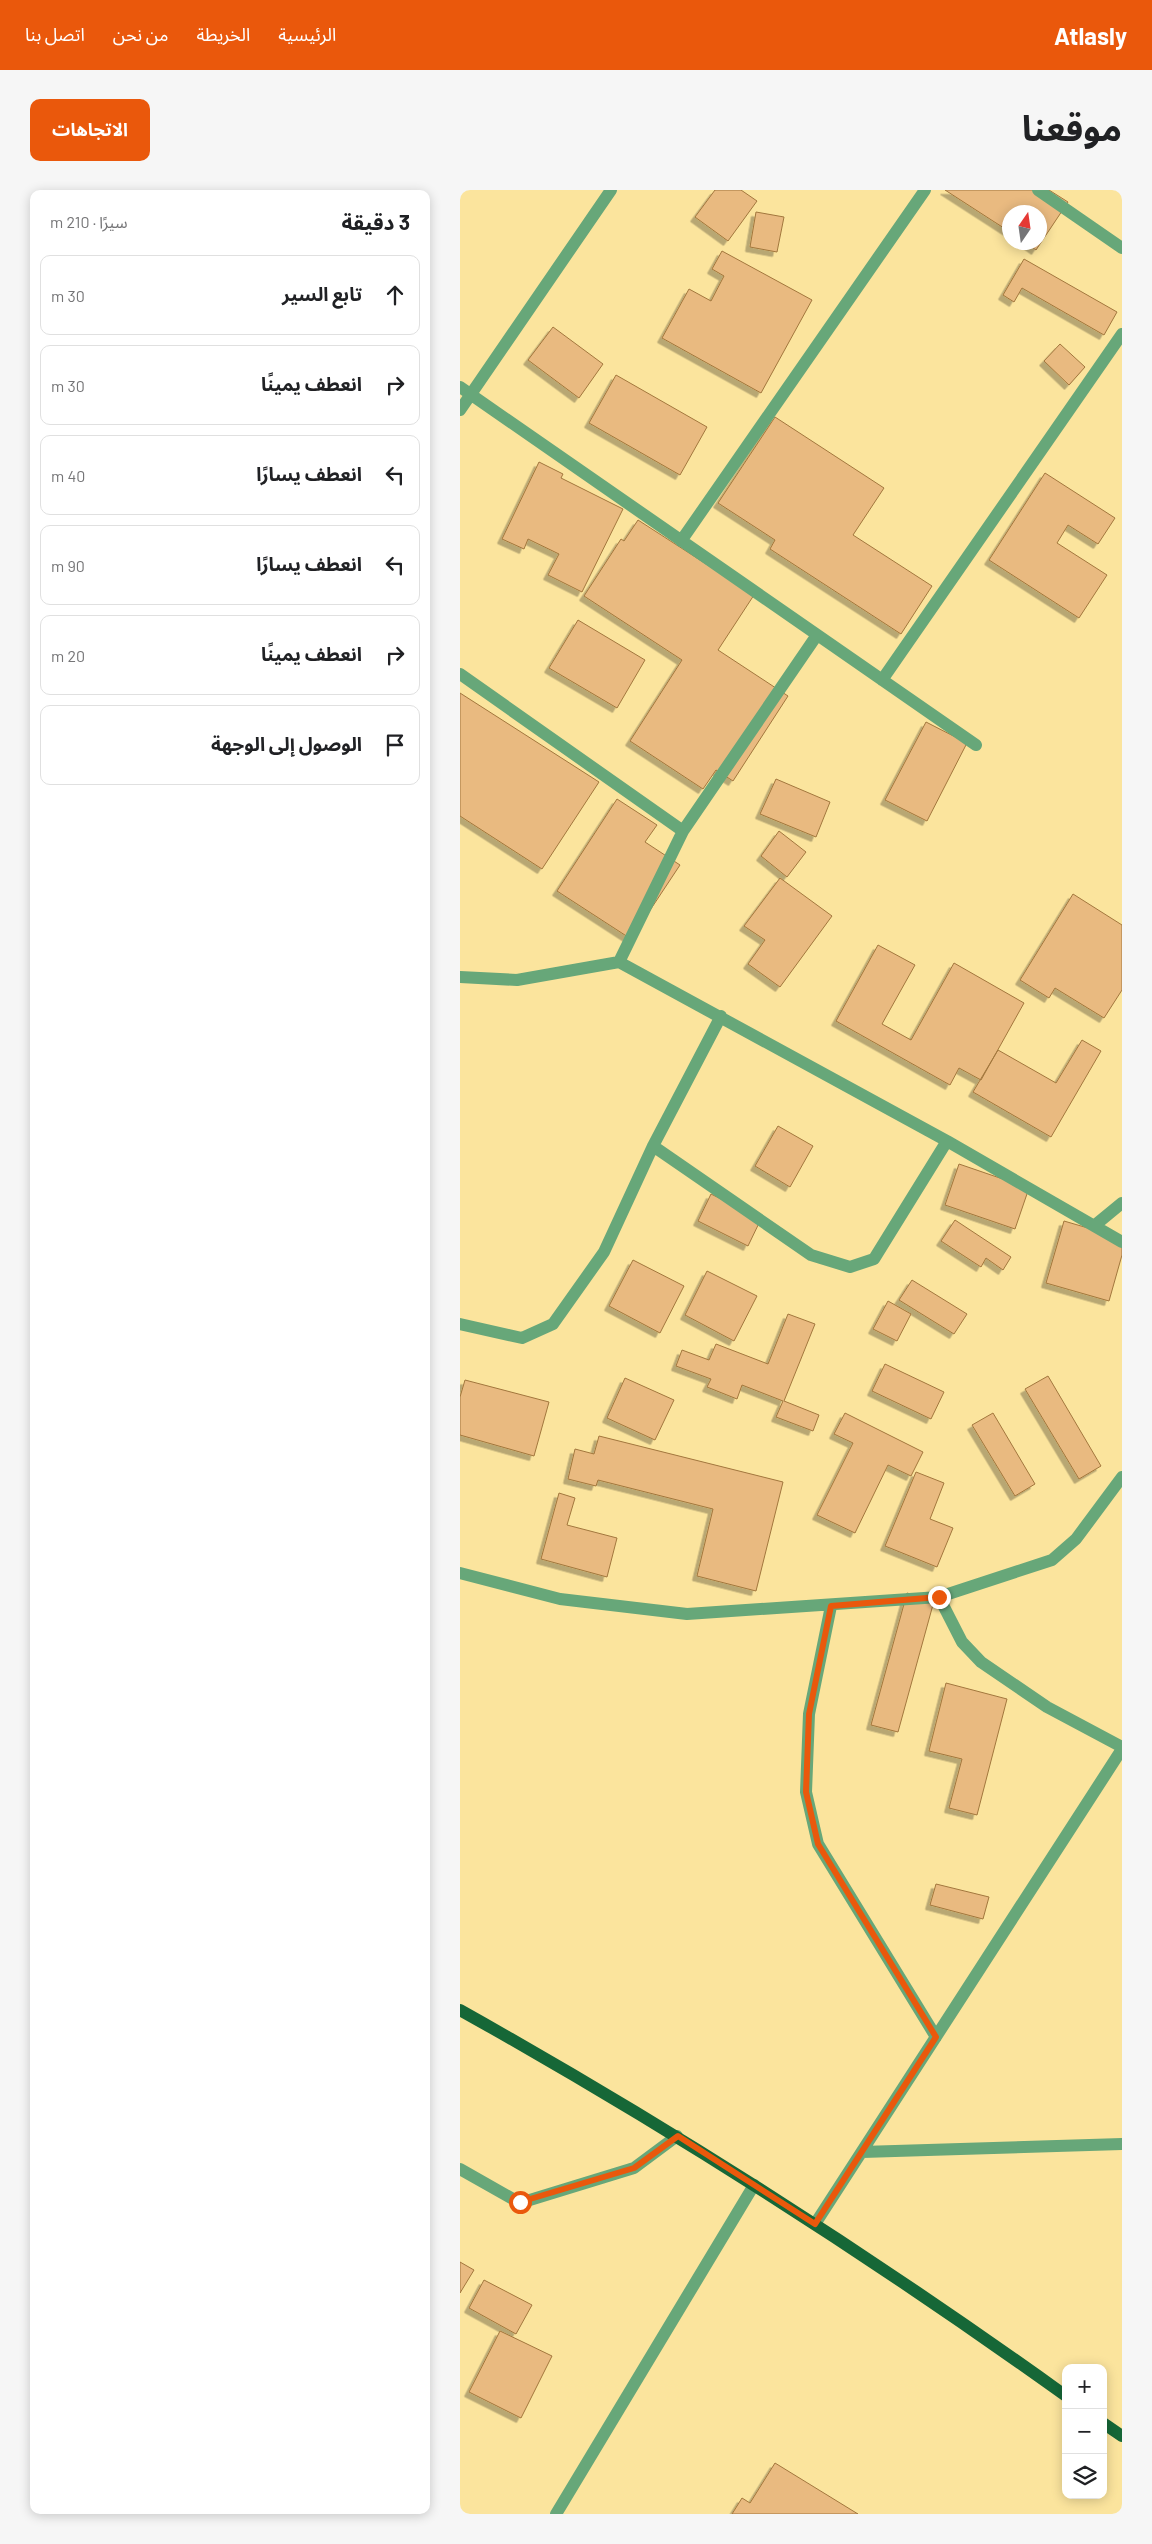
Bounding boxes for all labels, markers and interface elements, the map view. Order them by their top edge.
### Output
text: Atlasly [1054,21,1127,50]
text: اتصل بنا [25,23,85,45]
text: من نحن [113,23,168,45]
text: الخريطة [196,23,250,45]
text: الرئيسية [278,23,336,45]
button: الاتجاهات [30,99,150,161]
text: موقعنا [1022,106,1122,148]
north arrow [1002,205,1047,250]
text: 3 دقيقة [342,209,410,234]
text: سيرًا · 210 m [50,212,127,231]
icon: ahead [381,281,409,309]
text: تابع السير [282,282,362,305]
text: 30 m [51,286,85,305]
icon: right [381,371,409,399]
text: انعطف يمينًا [261,372,362,395]
text: 30 m [51,376,85,395]
icon: left [381,461,409,489]
text: انعطف يسارًا [256,462,362,485]
text: 40 m [51,466,85,485]
icon: left [381,551,409,579]
text: انعطف يسارًا [256,552,362,575]
text: 90 m [51,556,85,575]
icon: right [381,641,409,669]
text: انعطف يمينًا [261,642,362,665]
text: 20 m [51,646,85,665]
icon: arrive [381,731,409,759]
text: الوصول إلى الوجهة [211,732,362,755]
route end [928,1586,951,1609]
route start [509,2191,532,2214]
map controls [1062,2364,1107,2499]
button: + [1062,2364,1107,2409]
button: − [1062,2409,1107,2454]
button: layers [1062,2454,1107,2499]

